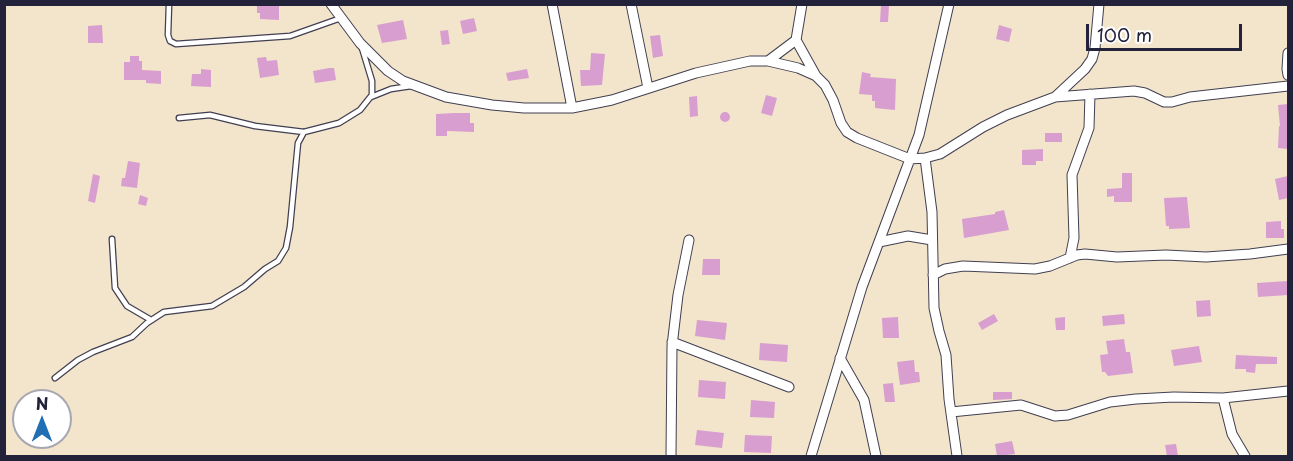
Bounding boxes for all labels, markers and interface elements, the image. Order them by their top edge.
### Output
scale bar [1089,12,1245,50]
text: 100 m [1097,21,1152,48]
north arrow [12,389,72,449]
text: N [36,391,48,415]

